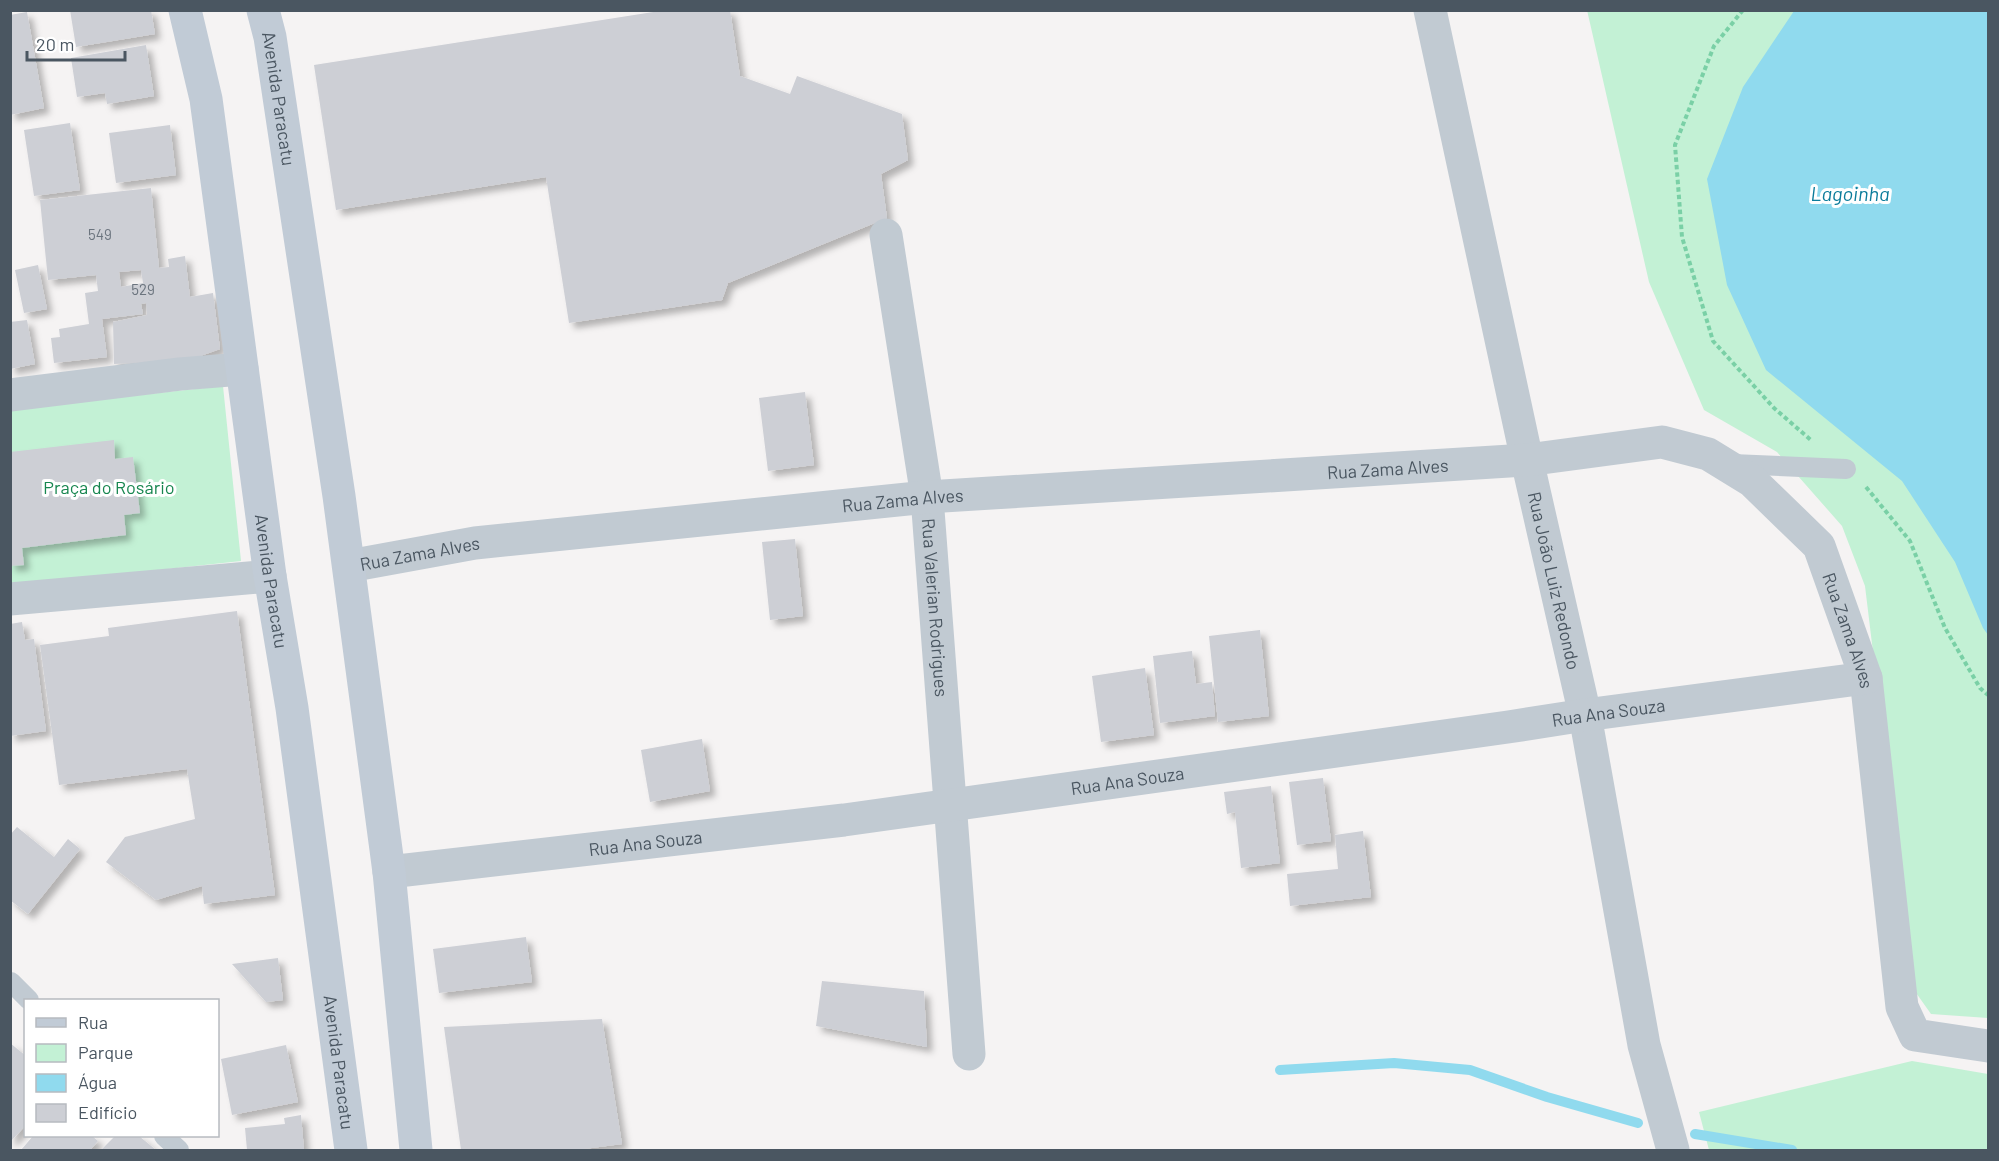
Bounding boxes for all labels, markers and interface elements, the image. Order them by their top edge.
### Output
scale bar [27,24,124,62]
street label: Avenida Paracatu [258,29,300,167]
text: 20 m [36,33,74,55]
water label: Lagoinha [1811,181,1890,205]
house number: 549 [88,225,112,243]
house number: 529 [131,280,155,298]
street label: Rua Zama Alves [1326,454,1449,483]
park label: Praça do Rosário [43,476,175,498]
street label: Rua Zama Alves [841,484,964,517]
street label: Rua João Luiz Redondo [1524,490,1585,672]
street label: Avenida Paracatu [251,513,293,650]
street label: Rua Valerian Rodrigues [918,517,953,698]
street label: Rua Zama Alves [358,532,481,575]
street label: Rua Zama Alves [1818,570,1878,690]
street label: Rua Ana Souza [1550,694,1666,731]
street label: Rua Ana Souza [1069,762,1185,799]
street label: Rua Ana Souza [587,825,703,860]
street label: Avenida Paracatu [319,994,359,1131]
legend [24,999,219,1137]
text: Rua [78,1011,108,1033]
text: Parque [78,1041,133,1063]
text: Água [78,1071,117,1093]
text: Edifício [78,1101,137,1123]

